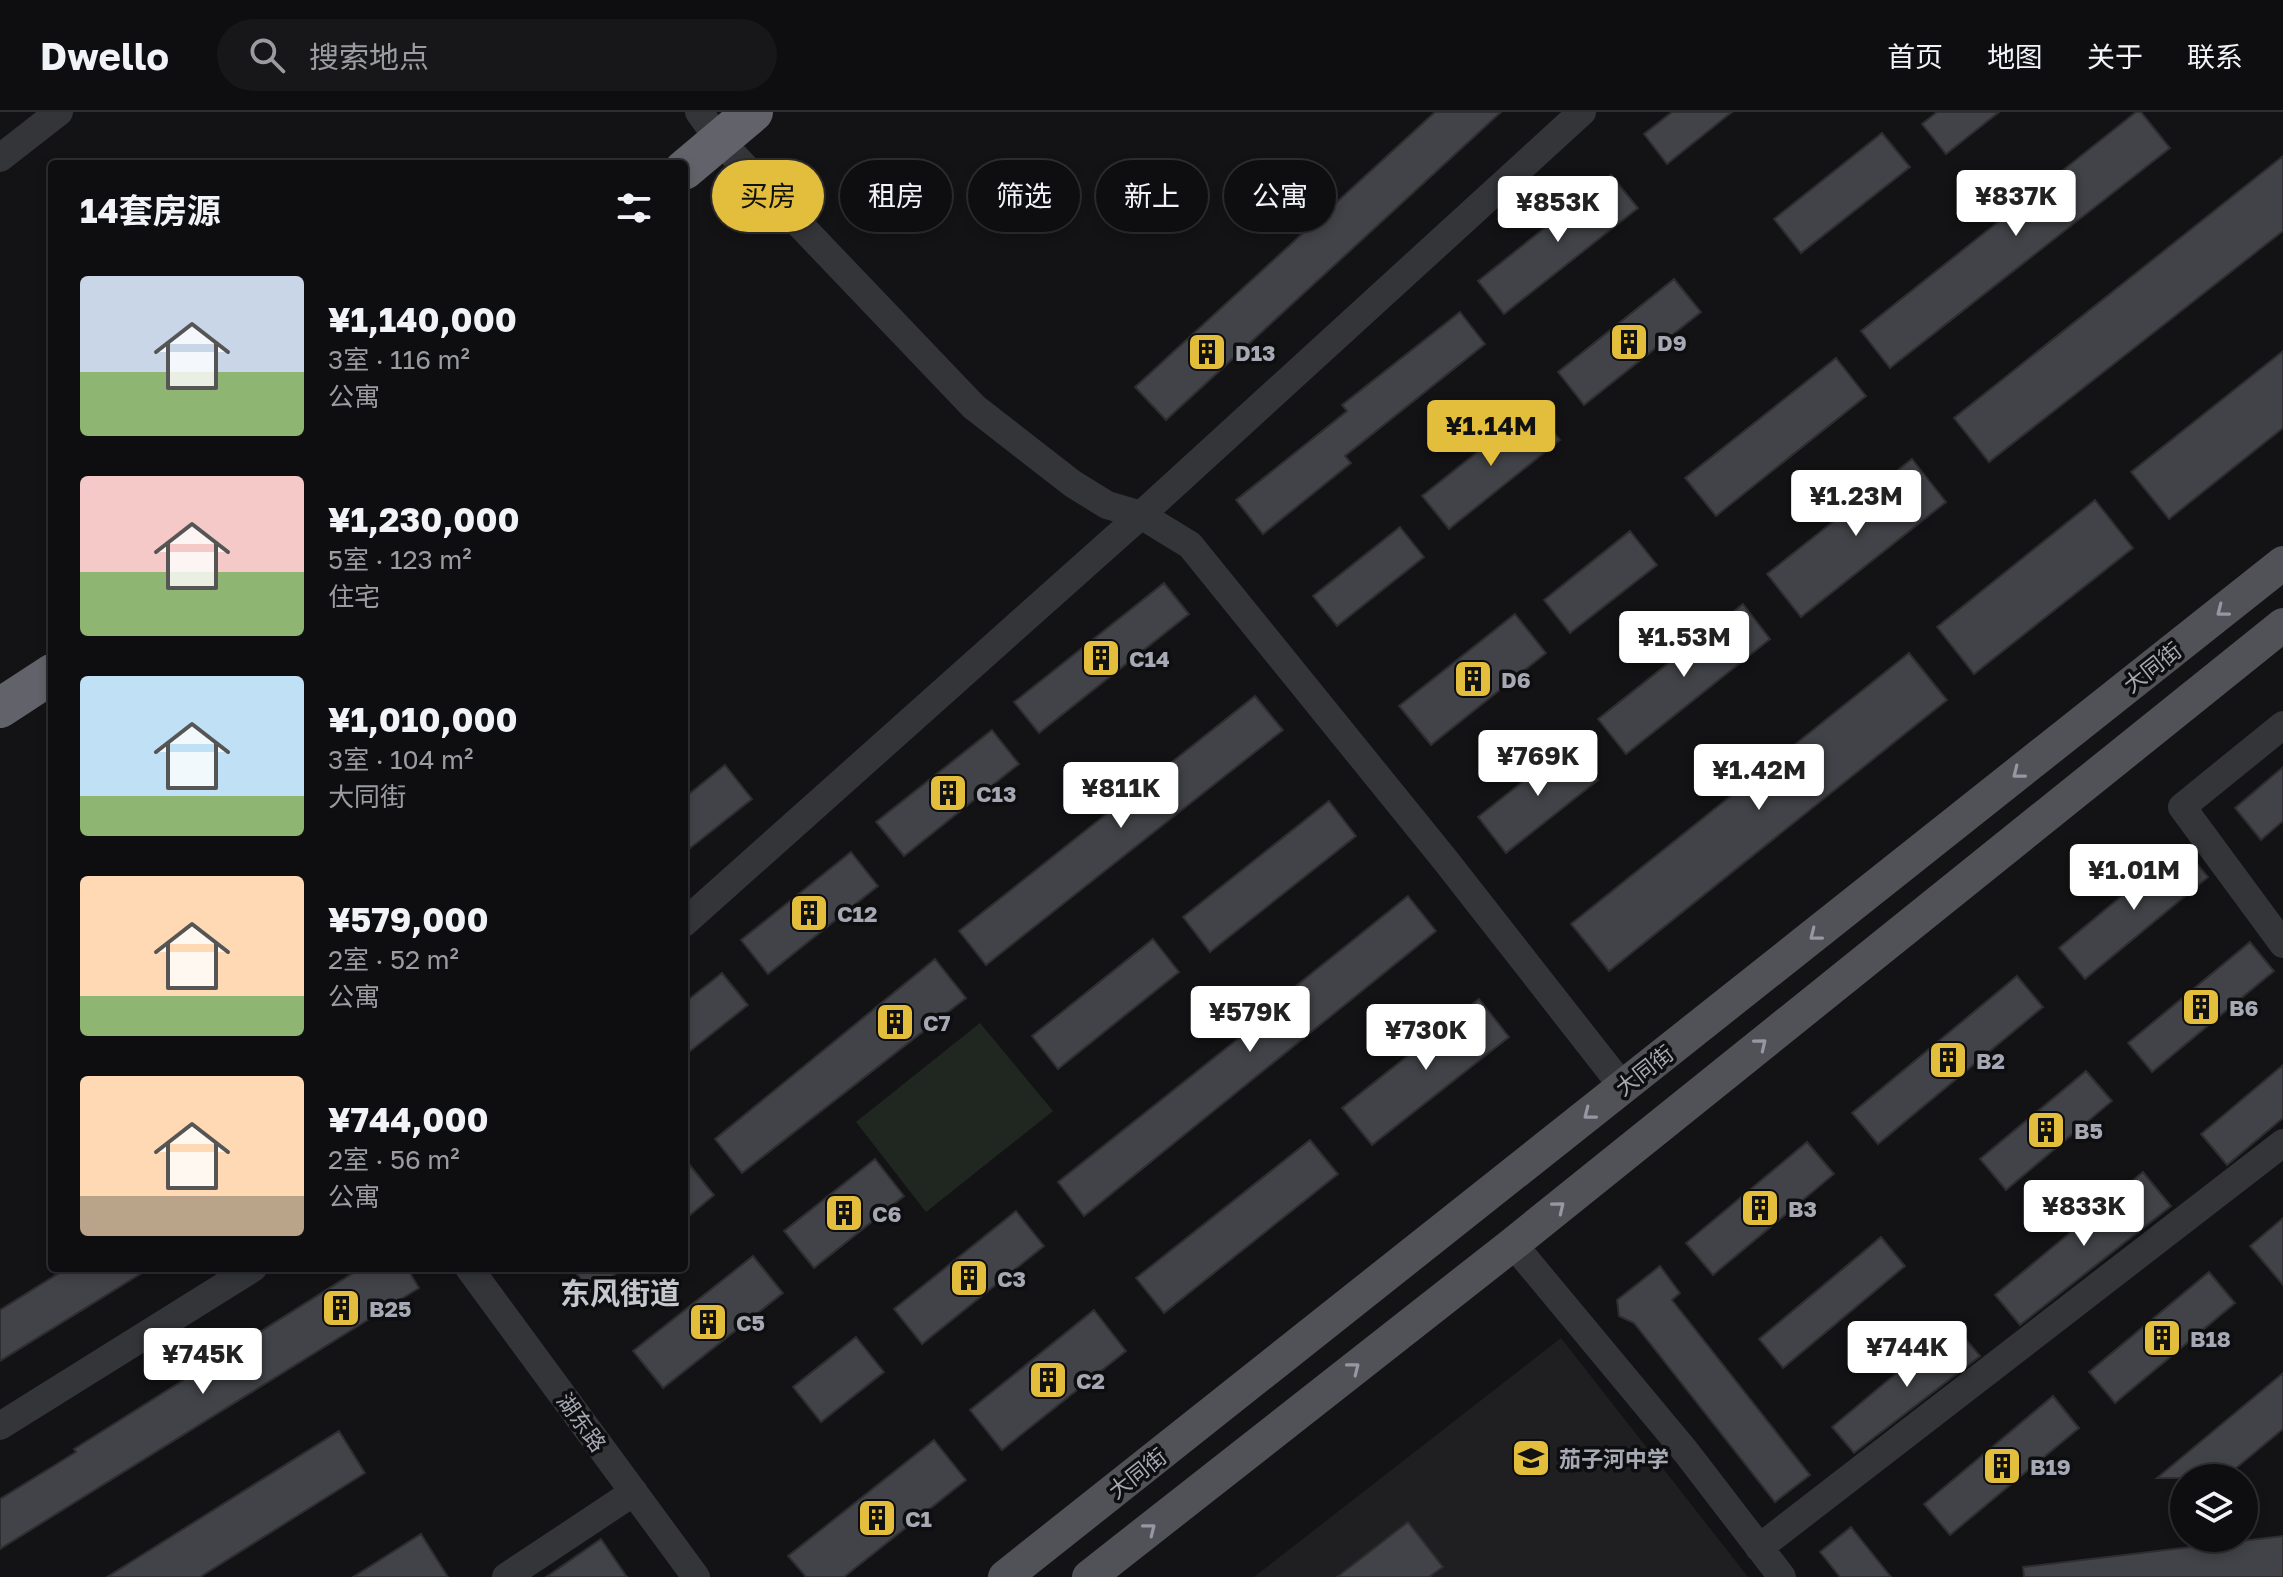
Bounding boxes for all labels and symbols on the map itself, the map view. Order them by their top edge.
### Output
pin: ¥837K [1960,170,2072,238]
pin: ¥853K [1502,176,1614,244]
building icon: D9 [1608,321,1650,363]
place label: D9 [1657,329,1687,356]
building icon: D13 [1186,331,1228,373]
place label: D13 [1235,339,1275,366]
pin: ¥1.14M [1426,400,1556,468]
pin: ¥1.23M [1791,470,1921,538]
one-way arrow [2216,602,2231,616]
pin: ¥1.53M [1619,611,1749,679]
street label: 大同街 [2118,636,2186,698]
building icon: C14 [1080,637,1122,679]
place label: C14 [1129,645,1170,672]
building icon: D6 [1452,658,1494,700]
place label: D6 [1501,666,1531,693]
pin: ¥769K [1482,730,1594,798]
pin: ¥1.42M [1694,744,1824,812]
pin: ¥811K [1065,762,1177,830]
one-way arrow [2013,763,2027,778]
building icon: C13 [927,772,969,814]
place label: C13 [976,780,1016,807]
pin: ¥1.01M [2069,844,2199,912]
building icon: C12 [788,892,830,934]
place label: C12 [837,900,877,927]
one-way arrow [1810,925,1824,940]
pin: ¥579K [1194,986,1306,1054]
building icon: B6 [2180,986,2222,1028]
place label: B6 [2229,994,2259,1021]
building icon: C7 [874,1001,916,1043]
pin: ¥730K [1370,1004,1482,1072]
place label: C7 [923,1009,951,1036]
street label: 大同街 [1610,1039,1678,1101]
building icon: B2 [1927,1039,1969,1081]
one-way arrow [1752,1040,1767,1054]
place label: B2 [1976,1047,2005,1074]
one-way arrow [1584,1104,1598,1119]
building icon: B5 [2025,1109,2067,1151]
place label: B5 [2074,1117,2103,1144]
pin: ¥833K [2028,1180,2140,1248]
building icon: B3 [1739,1187,1781,1229]
building icon: C6 [823,1192,865,1234]
place label: B3 [1788,1195,1817,1222]
place label: C6 [872,1200,902,1227]
one-way arrow [1550,1203,1565,1217]
building icon: C3 [948,1257,990,1299]
place label: C3 [997,1265,1026,1292]
district label: 东风街道 [560,1275,680,1311]
building icon: B25 [320,1287,362,1329]
place label: B25 [369,1295,411,1322]
building icon: C5 [687,1301,729,1343]
place label: C5 [736,1309,765,1336]
building icon: B18 [2141,1317,2183,1359]
pin: ¥744K [1851,1321,1963,1389]
place label: B18 [2190,1325,2231,1352]
pin: ¥745K [147,1328,259,1396]
building icon: C2 [1027,1359,1069,1401]
one-way arrow [1346,1364,1360,1378]
place label: C2 [1076,1367,1105,1394]
street label: 湖东路 [552,1387,612,1457]
school or university icon: 茄子河中学 [1510,1437,1552,1479]
street label: 大同街 [1103,1442,1171,1504]
place label: 茄子河中学 [1559,1445,1669,1472]
building icon: B19 [1981,1445,2023,1487]
place label: B19 [2030,1453,2071,1480]
building icon: C1 [856,1497,898,1539]
place label: C1 [905,1505,932,1532]
one-way arrow [1141,1524,1156,1538]

